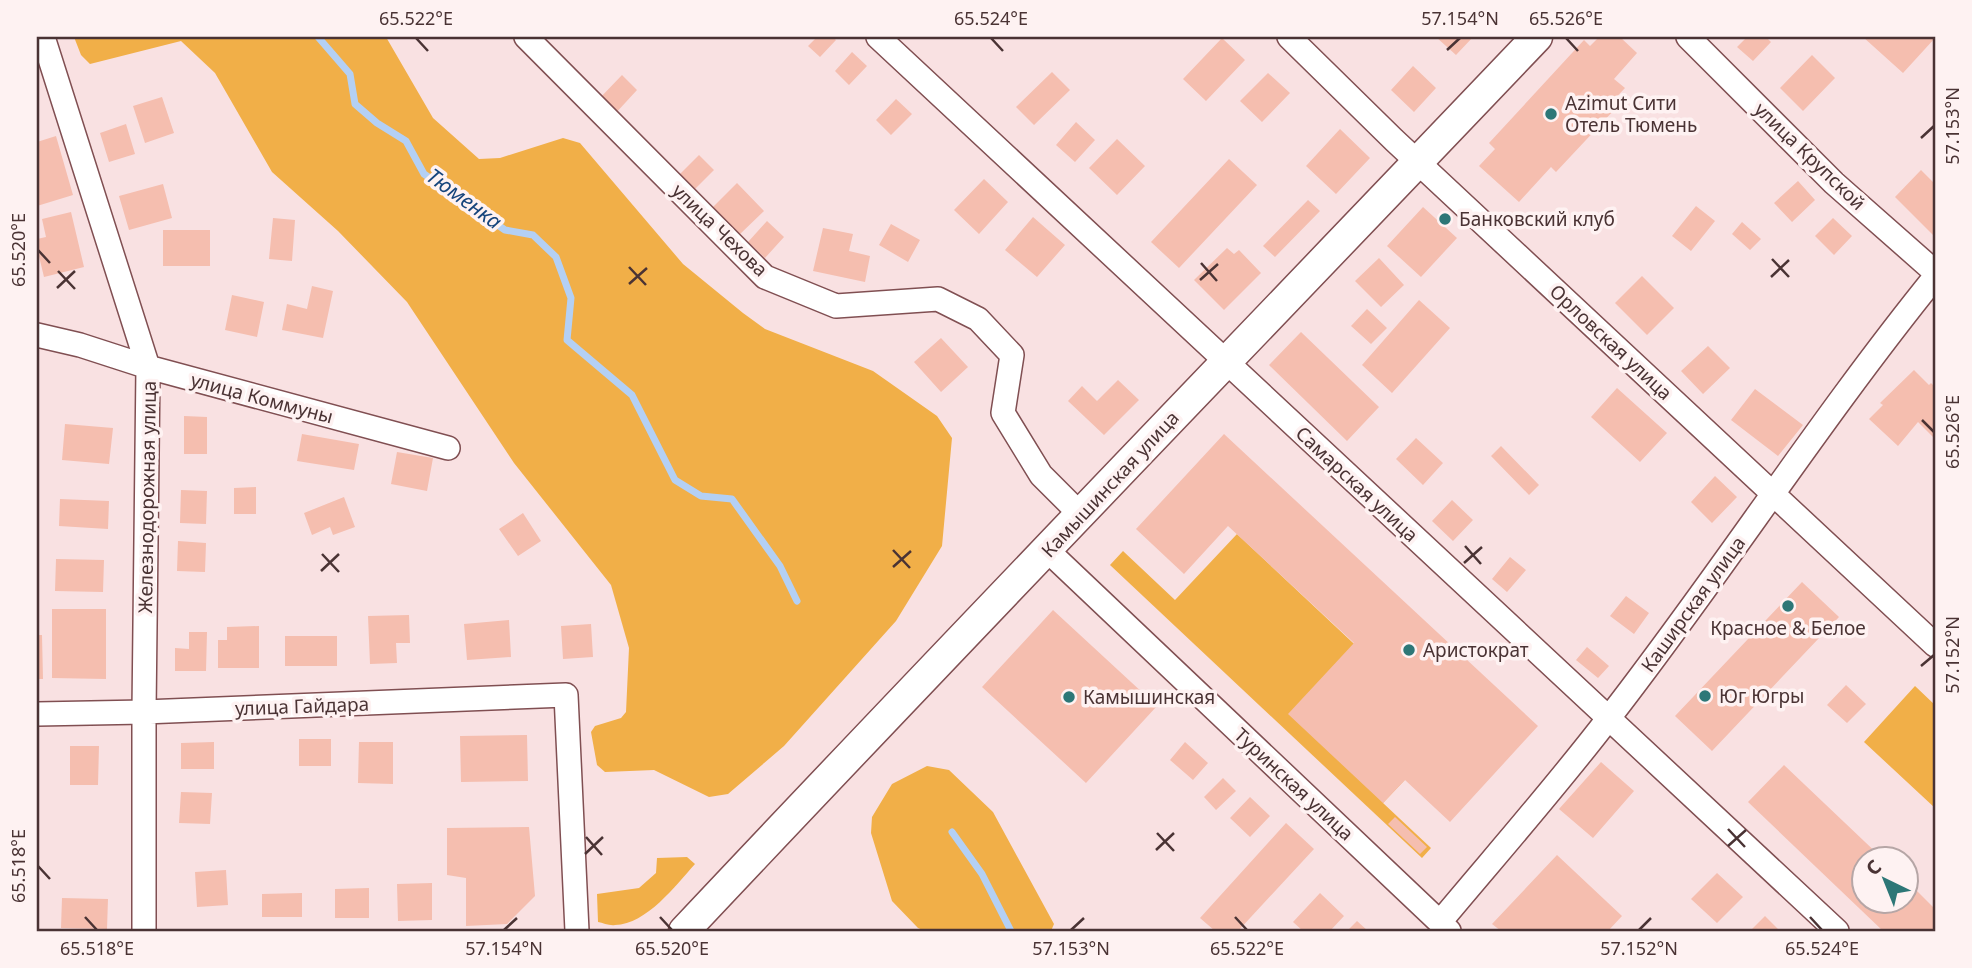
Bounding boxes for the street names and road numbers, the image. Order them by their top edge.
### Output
street label: улица Крупской [1749,96,1871,216]
street label: улица Чехова [667,178,773,282]
street label: Орловская улица [1544,278,1678,406]
street label: улица Коммуны [188,366,336,430]
street label: Железнодорожная улица [132,380,162,614]
street label: Камышинская улица [1035,405,1185,563]
street label: Самарская улица [1290,420,1424,548]
street label: Каширская улица [1635,531,1751,677]
street label: улица Гайдара [234,691,370,721]
street label: Туринская улица [1229,722,1359,846]

